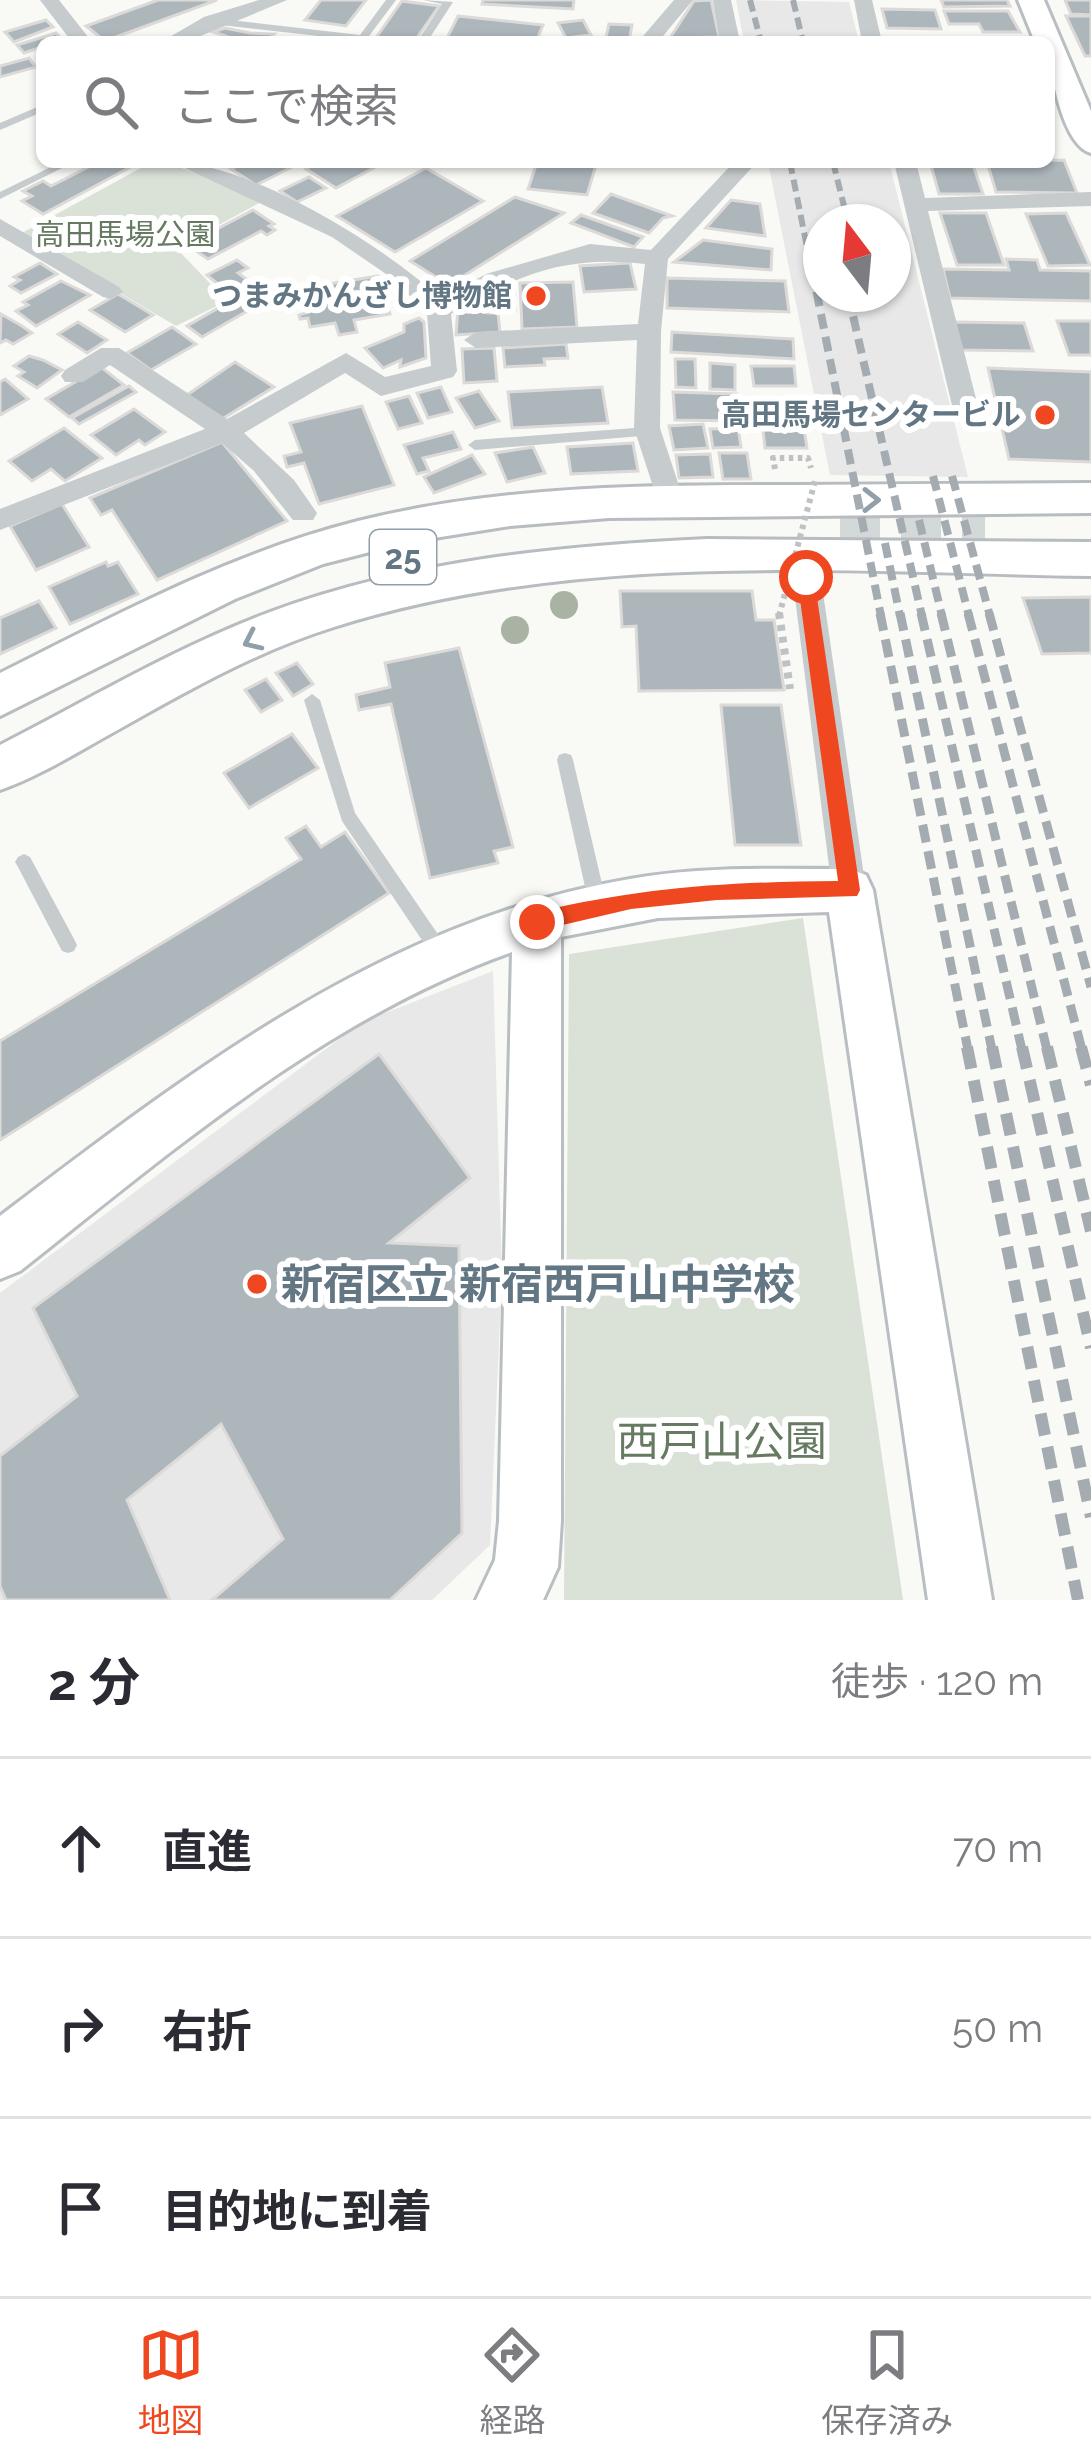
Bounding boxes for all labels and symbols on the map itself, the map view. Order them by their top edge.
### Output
north arrow [803,204,911,312]
park label: 高田馬場公園 [35,217,215,252]
place label: つまみかんざし博物館 [212,278,512,313]
marker: つまみかんざし博物館 [523,283,549,309]
place label: 高田馬場センタービル [721,397,1021,432]
marker: 高田馬場センタービル [1032,402,1058,428]
one-way arrow [862,487,881,513]
road number: 25 [370,530,436,584]
route start [779,550,833,604]
one-way arrow [243,627,264,650]
route end [510,895,564,949]
place label: 新宿区立 新宿西戸山中学校 [281,1260,795,1309]
marker: 新宿区立 新宿西戸山中学校 [244,1271,270,1297]
park label: 西戸山公園 [617,1417,827,1466]

